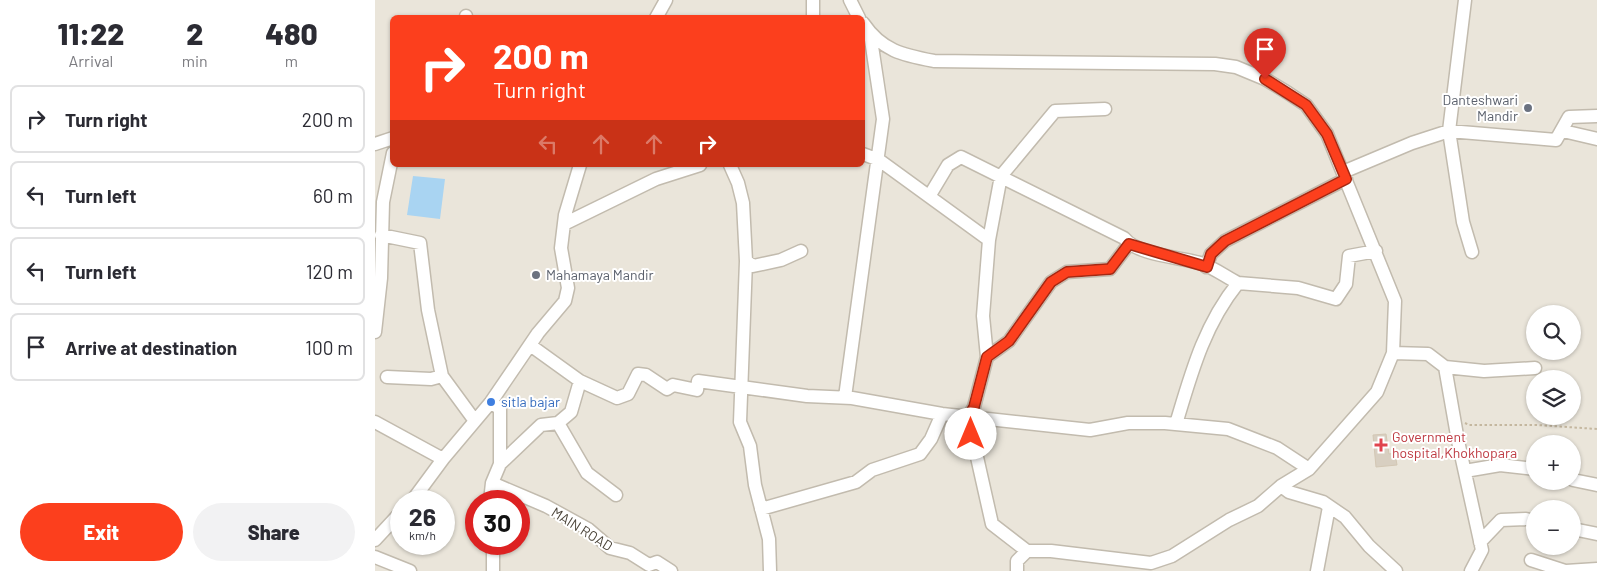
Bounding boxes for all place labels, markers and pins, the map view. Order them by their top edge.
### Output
pin [1244,28,1286,79]
place label: Danteshwari Mandir [1443,91,1518,124]
marker: Danteshwari Mandir [1522,102,1534,114]
place label: Mahamaya Mandir [546,266,654,283]
marker: Mahamaya Mandir [530,269,542,281]
place label: sitla bajar [501,393,560,410]
marker: sitla bajar [485,396,497,408]
place label: Government hospital,Khokhopara [1392,428,1517,461]
marker: Government hospital,Khokhopara [1374,438,1388,452]

